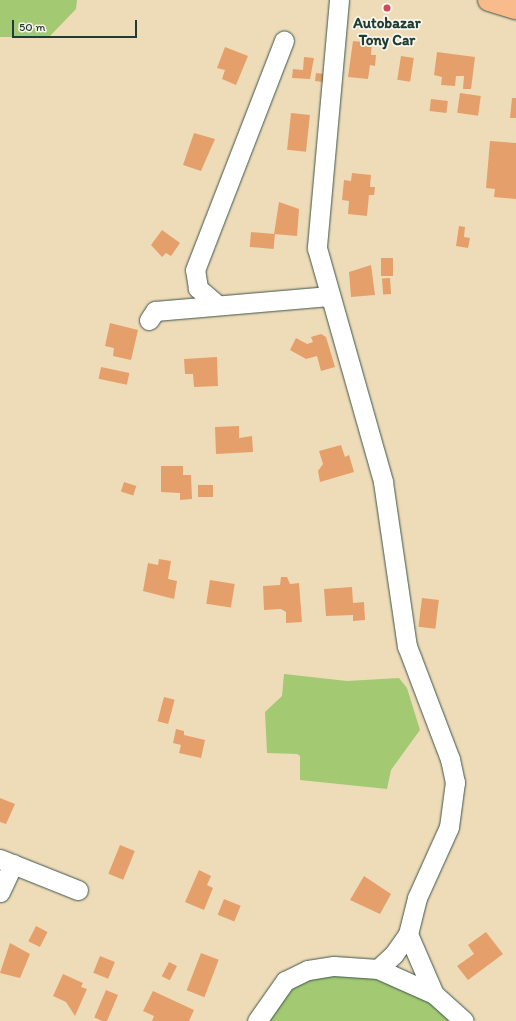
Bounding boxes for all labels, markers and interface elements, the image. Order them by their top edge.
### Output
marker: Autobazar Tony Car [382,3,392,13]
scale bar [14,12,139,38]
place label: Autobazar Tony Car [353,14,421,49]
text: 50 m [19,20,45,34]

